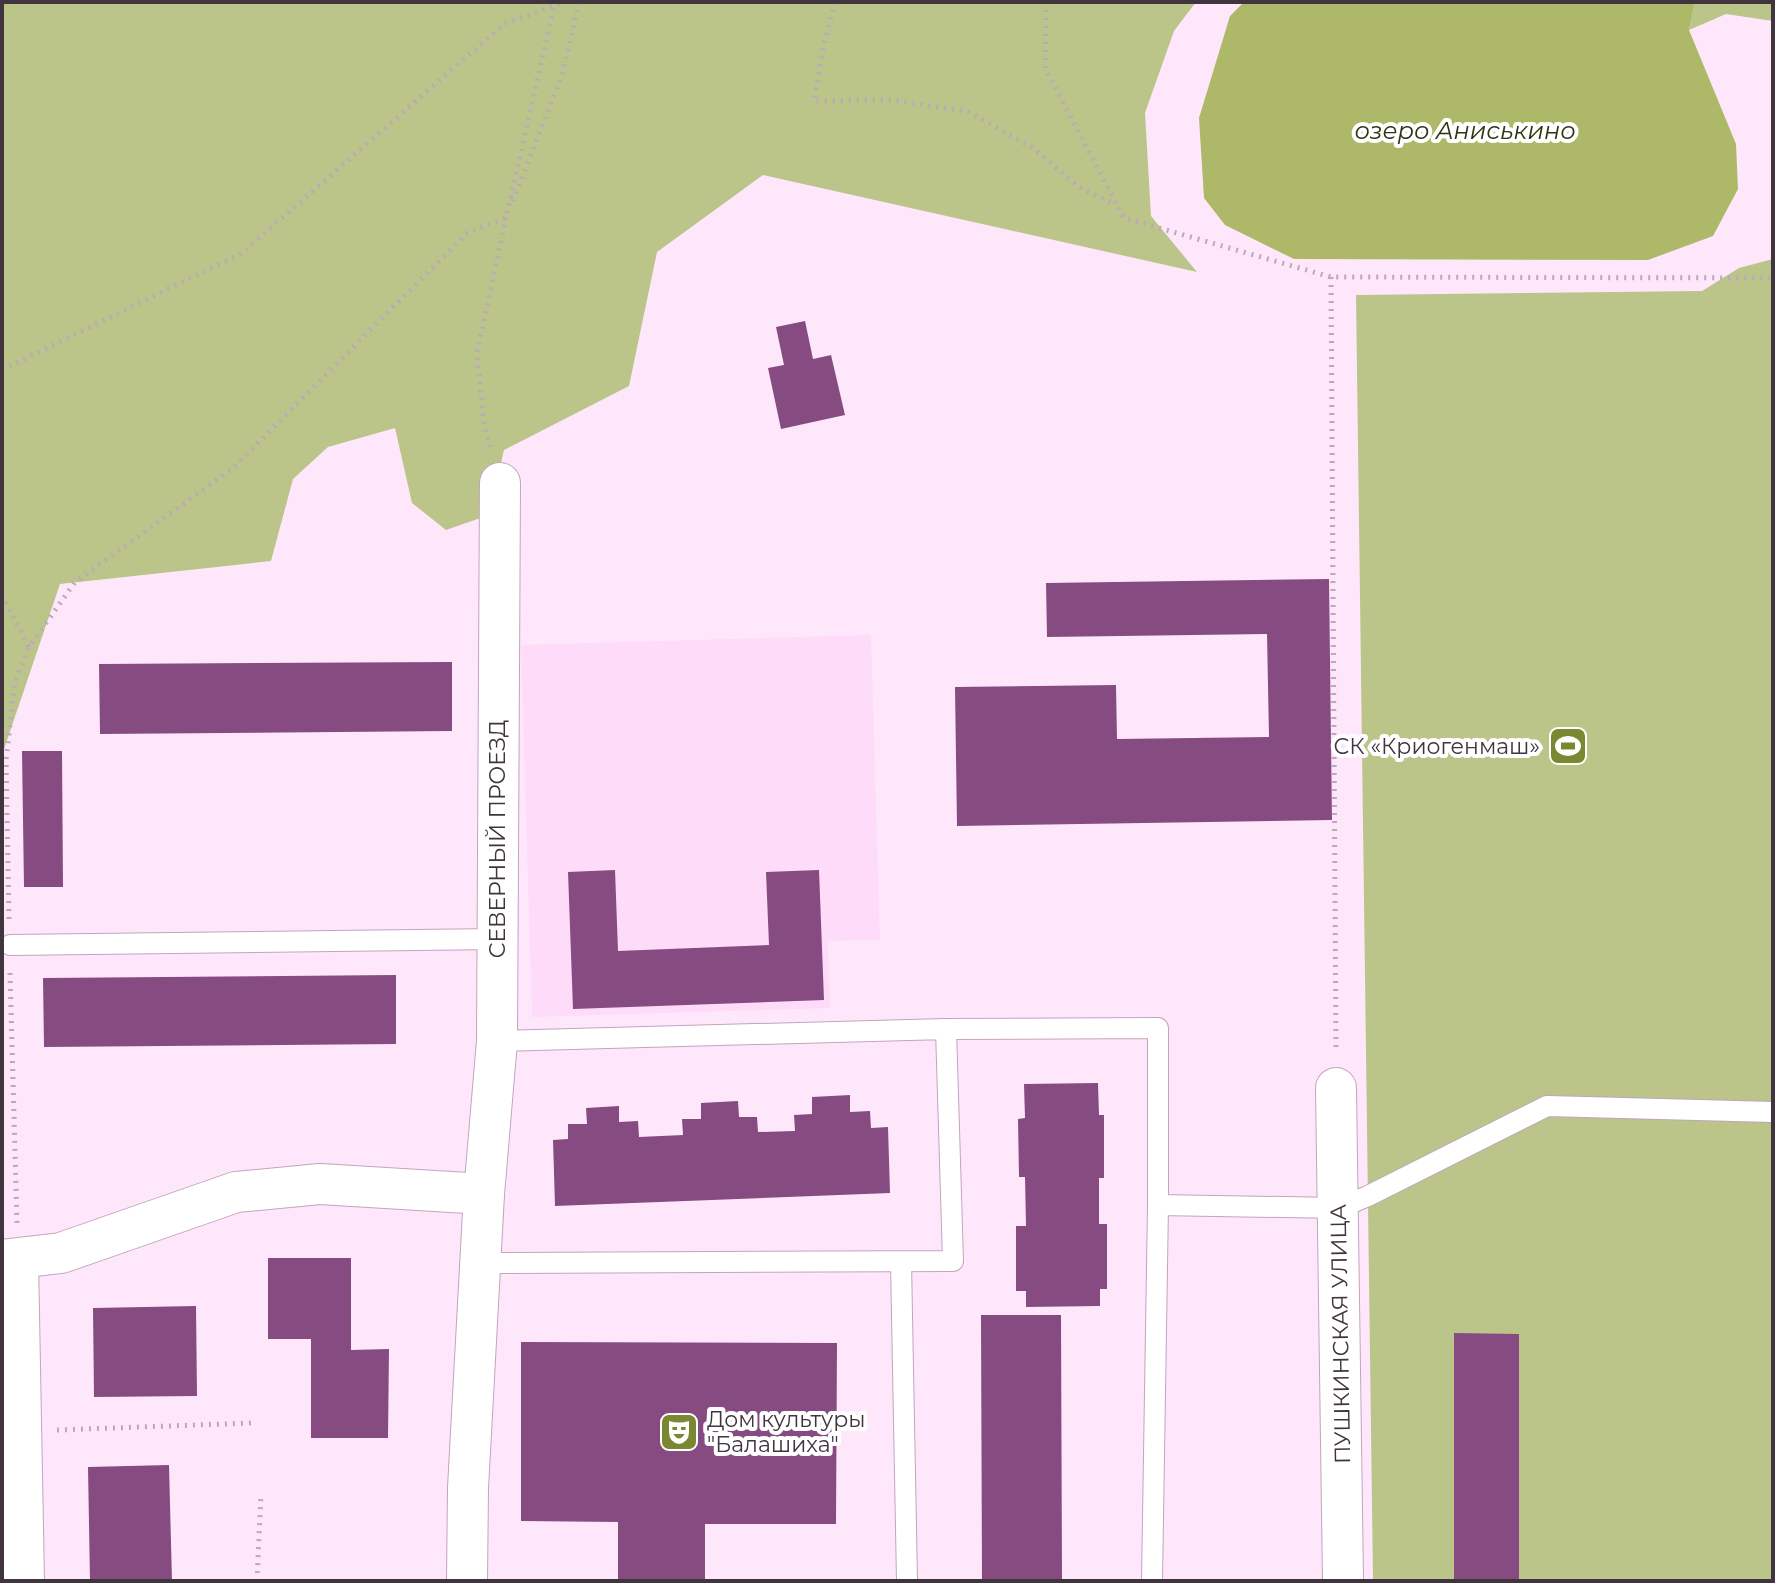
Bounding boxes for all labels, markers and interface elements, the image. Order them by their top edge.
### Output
water label: озеро Аниськино [1354,116,1576,145]
street label: СЕВЕРНЫЙ ПРОЕЗД [484,720,511,958]
sports icon: СК «Криогенмаш» [1547,725,1589,767]
place label: СК «Криогенмаш» [1334,733,1540,760]
street label: ПУШКИНСКАЯ УЛИЦА [1325,1203,1356,1464]
place label: Дом культуры "Балашиха" [707,1406,866,1458]
theatre icon: Дом культуры "Балашиха" [658,1411,700,1453]

